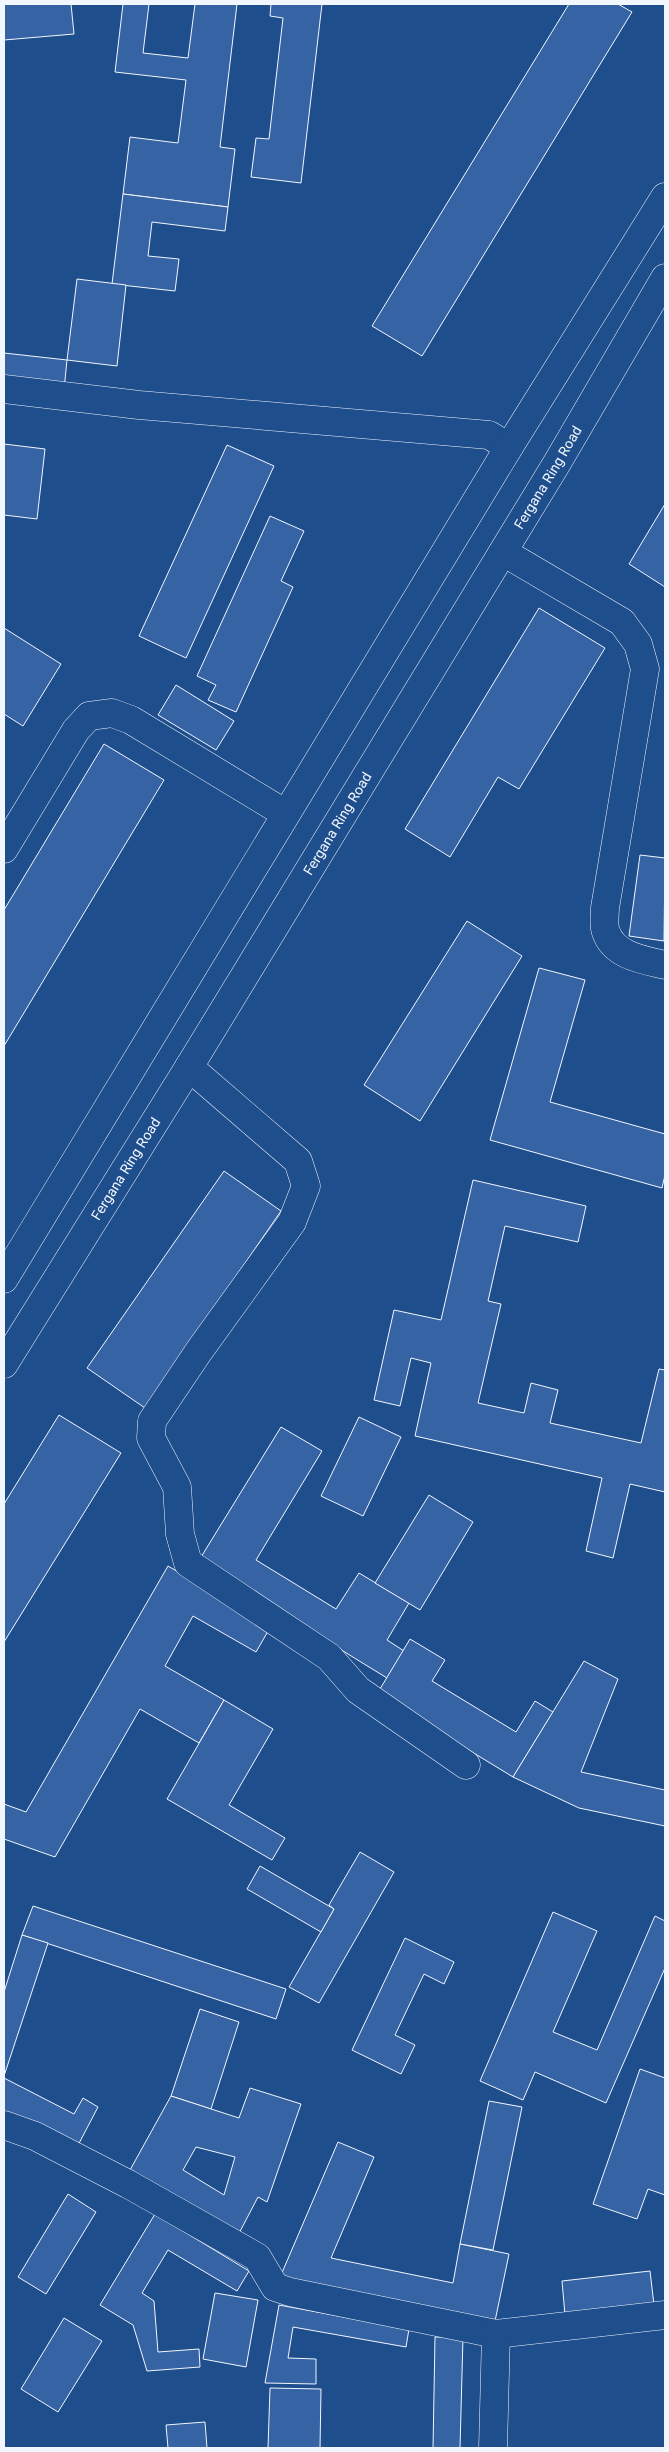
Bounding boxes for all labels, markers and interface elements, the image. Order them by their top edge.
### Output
street label: Fergana Ring Road [511,423,585,532]
street label: Fergana Ring Road [300,769,375,878]
street label: Fergana Ring Road [88,1115,163,1223]

